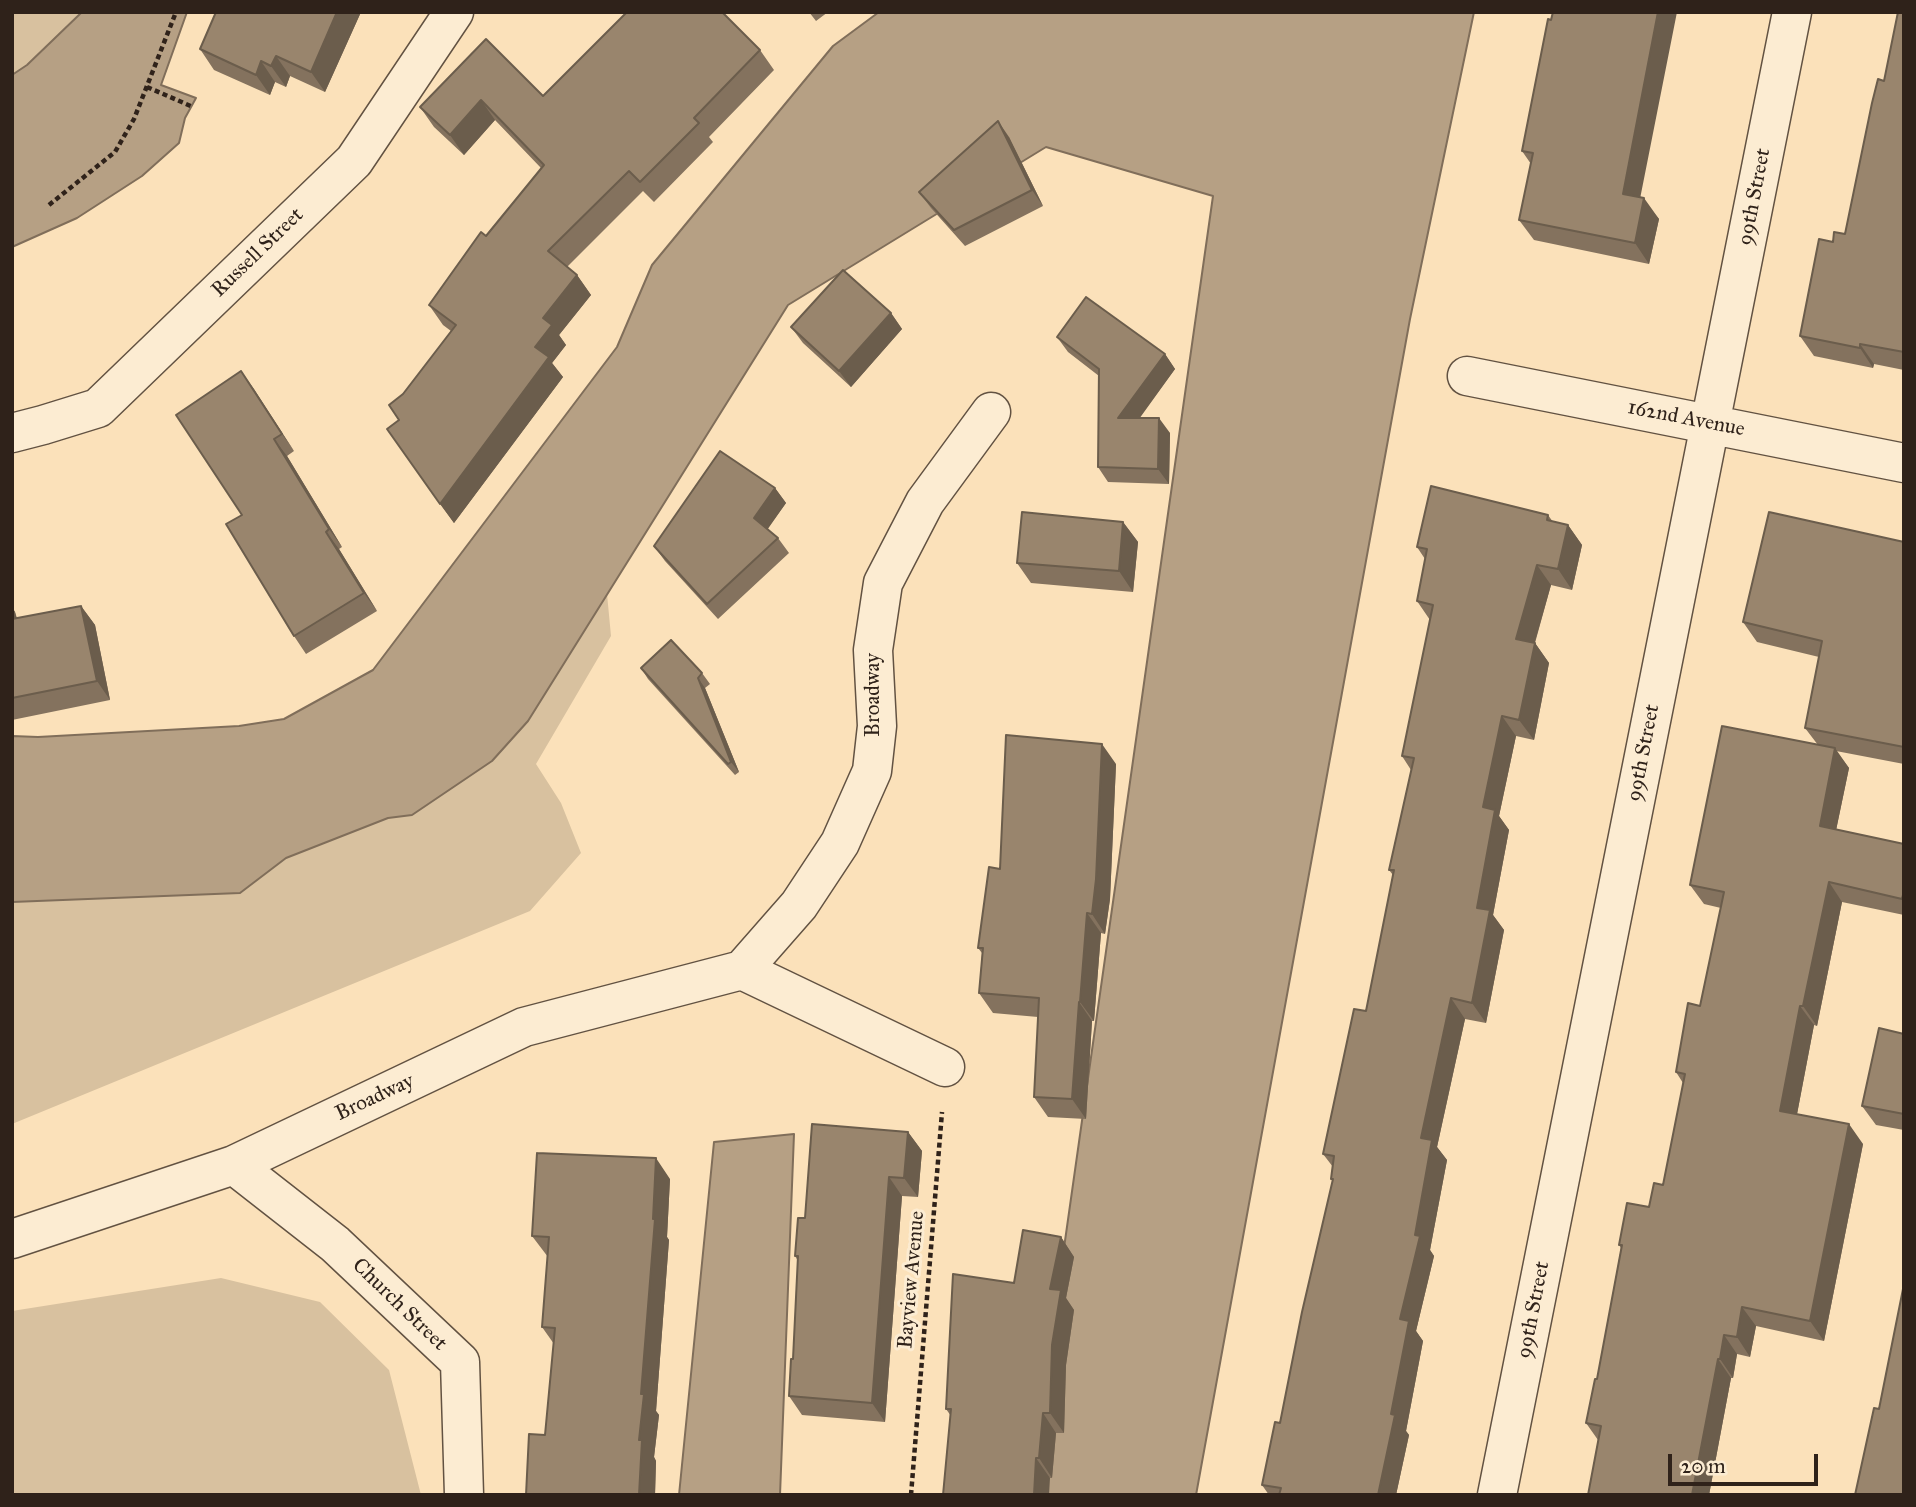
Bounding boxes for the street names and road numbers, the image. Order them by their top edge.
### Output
street label: 99th Street [1733,146,1777,248]
street label: Russell Street [207,203,309,303]
street label: 162nd Avenue [1625,395,1747,443]
street label: Broadway [861,653,887,737]
street label: 99th Street [1622,702,1666,804]
street label: Broadway [332,1069,418,1127]
street label: Bayview Avenue [893,1210,931,1350]
street label: Church Street [346,1254,452,1356]
street label: 99th Street [1512,1259,1556,1361]

